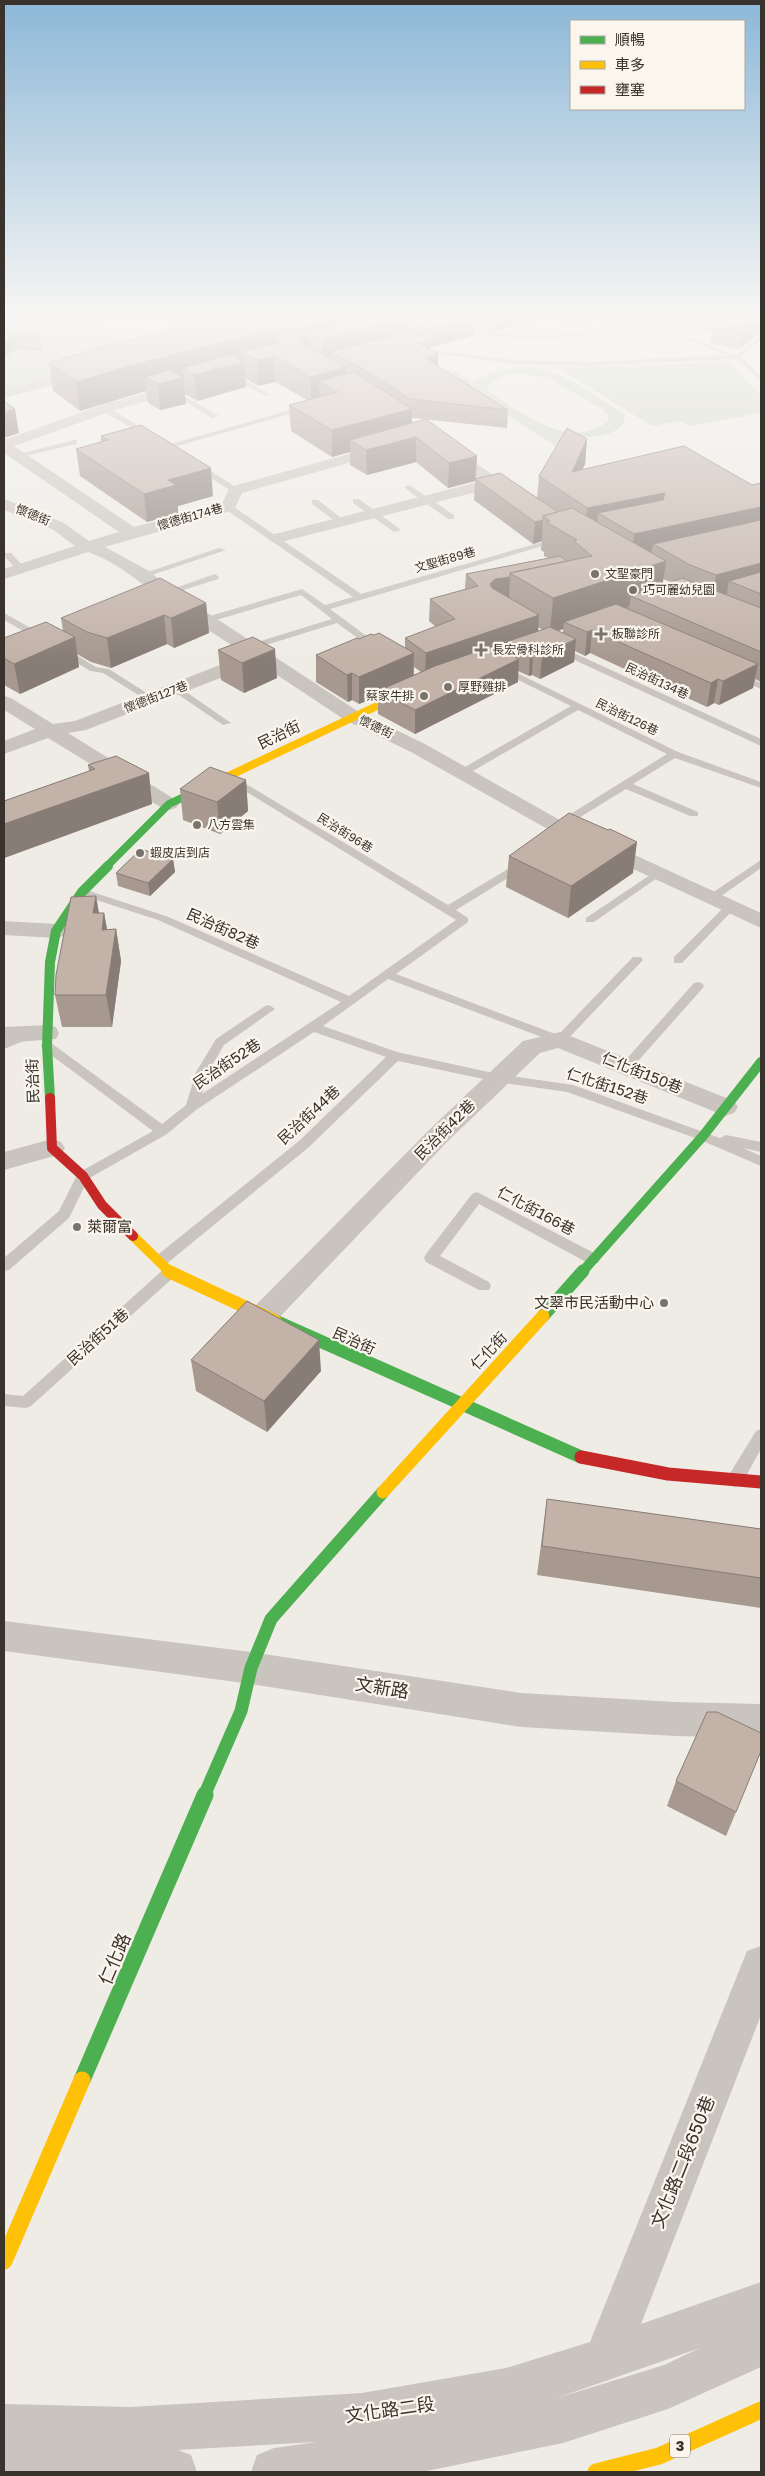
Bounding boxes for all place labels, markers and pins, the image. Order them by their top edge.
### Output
place label: 文聖豪門 [605,566,653,581]
marker: 文聖豪門 [589,568,601,580]
place label: 巧可麗幼兒園 [643,582,715,597]
marker: 巧可麗幼兒園 [627,584,639,596]
place label: 板聯診所 [612,626,660,641]
marker: 板聯診所 [594,627,608,641]
place label: 長宏骨科診所 [492,642,564,657]
marker: 長宏骨科診所 [474,643,488,657]
place label: 厚野雞排 [458,679,506,694]
marker: 厚野雞排 [442,681,454,693]
place label: 蔡家牛排 [366,688,414,703]
marker: 蔡家牛排 [418,690,430,702]
place label: 八方雲集 [207,817,255,832]
marker: 八方雲集 [191,819,203,831]
place label: 蝦皮店到店 [150,845,210,860]
marker: 蝦皮店到店 [134,847,146,859]
place label: 萊爾富 [87,1217,132,1235]
marker: 萊爾富 [71,1221,83,1233]
place label: 文翠市民活動中心 [534,1293,654,1311]
marker: 文翠市民活動中心 [658,1297,670,1309]

